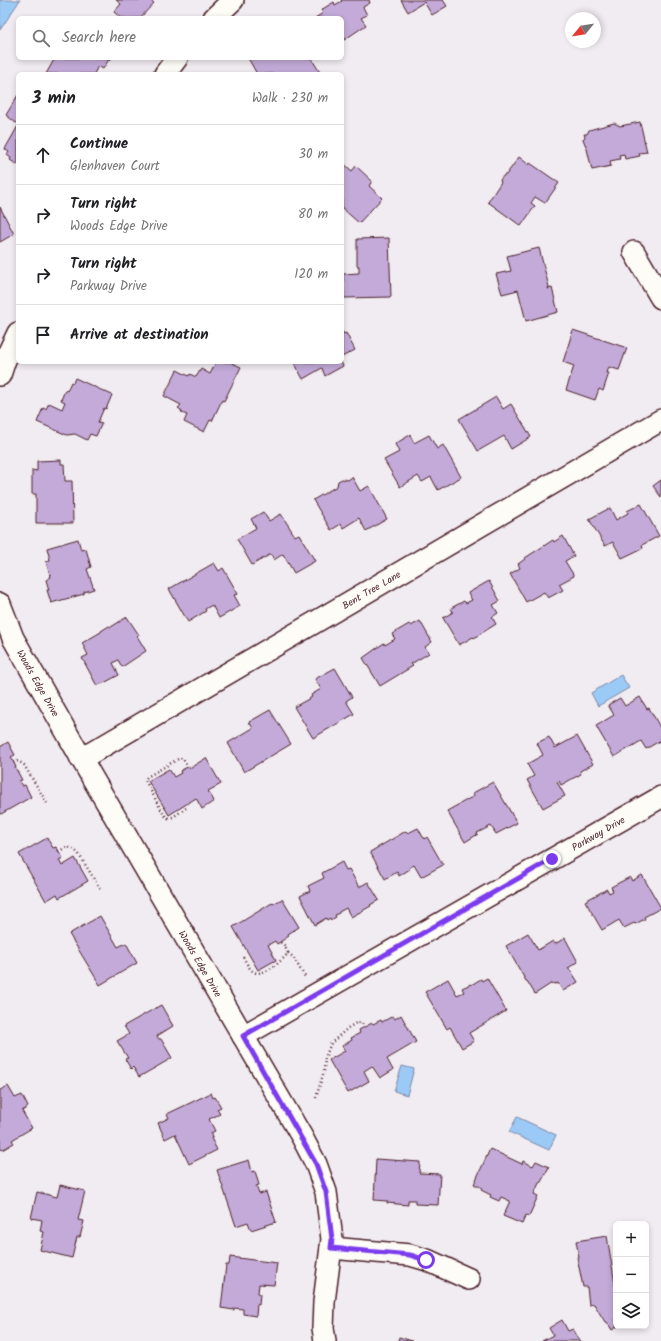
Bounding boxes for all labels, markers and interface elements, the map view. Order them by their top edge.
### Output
north arrow [565,12,601,48]
search box [16,16,344,60]
text: Search here [62,26,136,50]
icon: search [30,27,52,49]
text: 3 min [32,85,76,112]
text: Walk · 230 m [252,88,328,109]
text: Continue [70,132,128,156]
icon: ahead [32,144,54,166]
text: 30 m [299,144,328,165]
text: Glenhaven Court [70,156,160,177]
text: Turn right [70,192,137,216]
icon: right [32,204,54,226]
text: 80 m [298,204,328,225]
text: Woods Edge Drive [70,216,168,237]
text: Turn right [70,252,137,276]
icon: right [32,264,54,286]
text: 120 m [294,264,328,285]
text: Parkway Drive [70,276,147,297]
text: Arrive at destination [70,323,209,347]
icon: arrive [32,324,54,346]
street label: Bent Tree Lane [339,567,404,614]
street label: Woods Edge Drive [12,647,63,720]
street label: Parkway Drive [569,812,629,855]
route end [543,850,561,868]
street label: Woods Edge Drive [174,927,226,1001]
map controls [613,1221,649,1329]
button: + [613,1221,649,1257]
route start [417,1251,435,1269]
button: − [613,1257,649,1293]
button: layers [613,1293,649,1329]

